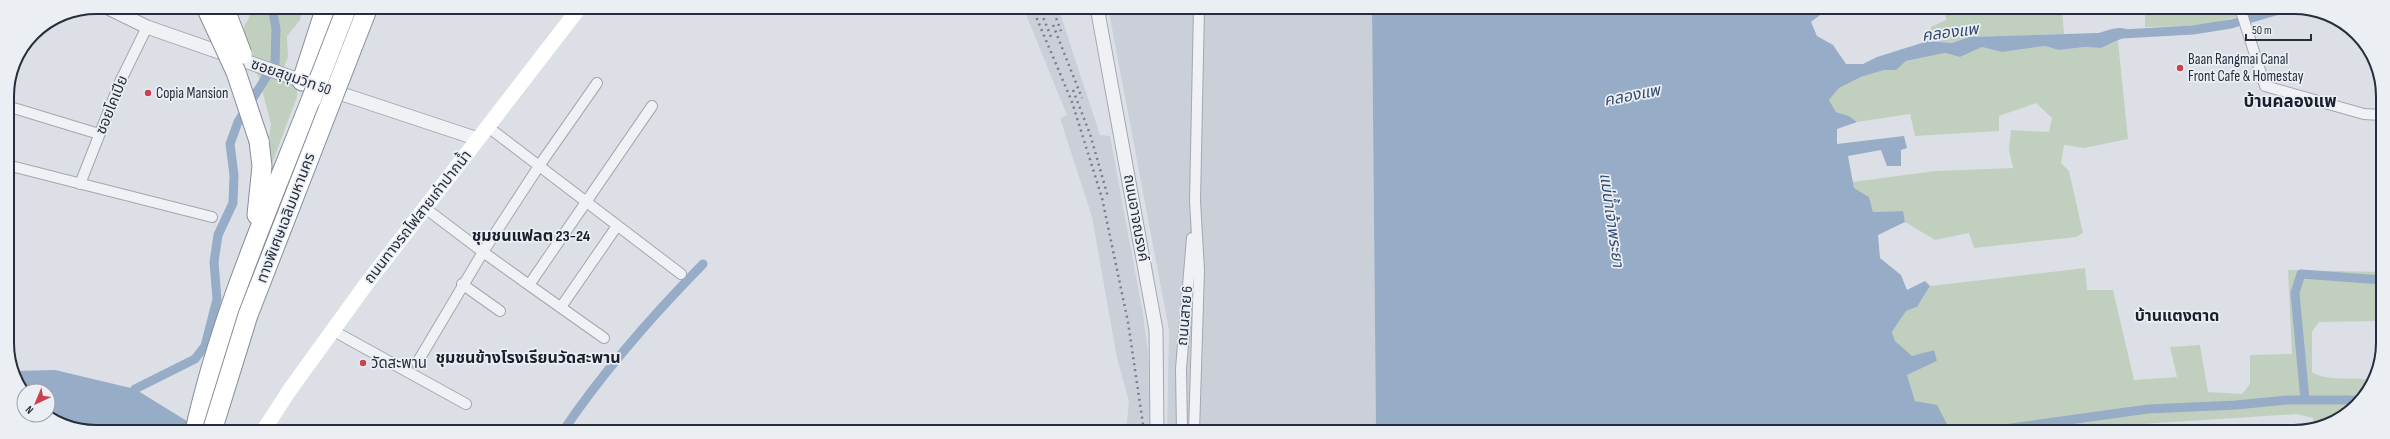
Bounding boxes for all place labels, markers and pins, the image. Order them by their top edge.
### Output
place label: Baan Rangmai Canal Front Cafe & Homestay [2188,50,2304,86]
marker: Baan Rangmai Canal Front Cafe & Homestay [2175,63,2185,73]
place label: Copia Mansion [156,84,228,103]
marker: Copia Mansion [143,88,153,98]
place label: วัดสะพาน [371,354,427,373]
marker: วัดสะพาน [358,358,368,368]

